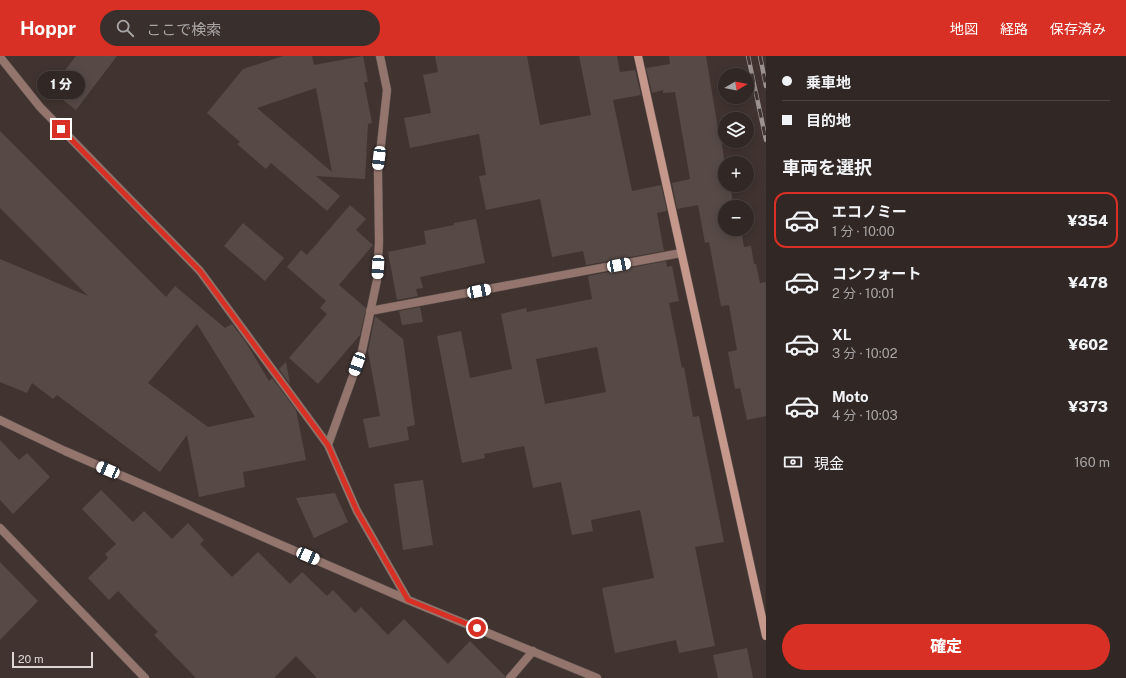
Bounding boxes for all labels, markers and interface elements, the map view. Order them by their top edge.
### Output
search box [100,10,380,46]
text: Hoppr [20,17,76,39]
icon: search [114,17,136,39]
text: ここで検索 [146,21,221,38]
text: 地図 [950,21,978,37]
text: 経路 [1000,21,1028,37]
text: 保存済み [1050,21,1106,37]
north arrow [718,68,754,104]
map controls [718,68,754,236]
callout: 1 分 [37,71,85,99]
text: 乗車地 [806,74,851,91]
text: 1 分 [50,77,72,92]
button: layers [718,112,754,148]
text: 目的地 [806,112,851,129]
route end [52,120,70,138]
car [372,145,386,171]
button: + [718,156,754,192]
text: 車両を選択 [782,157,872,178]
button: − [718,200,754,236]
icon: car [784,202,820,238]
text: エコノミー [832,203,907,220]
text: ¥354 [1067,212,1108,229]
text: 1 分 · 10:00 [832,224,895,239]
car [371,255,385,279]
car [606,257,632,273]
icon: car [784,264,820,300]
text: コンフォート [832,265,922,282]
text: ¥478 [1068,274,1108,291]
car [466,283,492,299]
text: 2 分 · 10:01 [832,286,895,301]
icon: car [784,326,820,362]
text: XL [832,326,851,343]
text: ¥602 [1068,336,1108,353]
text: 3 分 · 10:02 [832,346,897,361]
car [347,351,367,377]
icon: car [784,388,820,424]
text: Moto [832,388,869,405]
text: ¥373 [1068,398,1108,415]
text: 4 分 · 10:03 [832,408,898,423]
icon: cash [782,451,804,473]
text: 現金 [814,455,844,472]
text: 160 m [1074,455,1110,470]
car [95,460,121,480]
car [295,546,321,566]
route start [468,619,486,637]
button: 確定 [782,624,1110,670]
scale bar [12,650,93,669]
text: 20 m [18,653,43,665]

